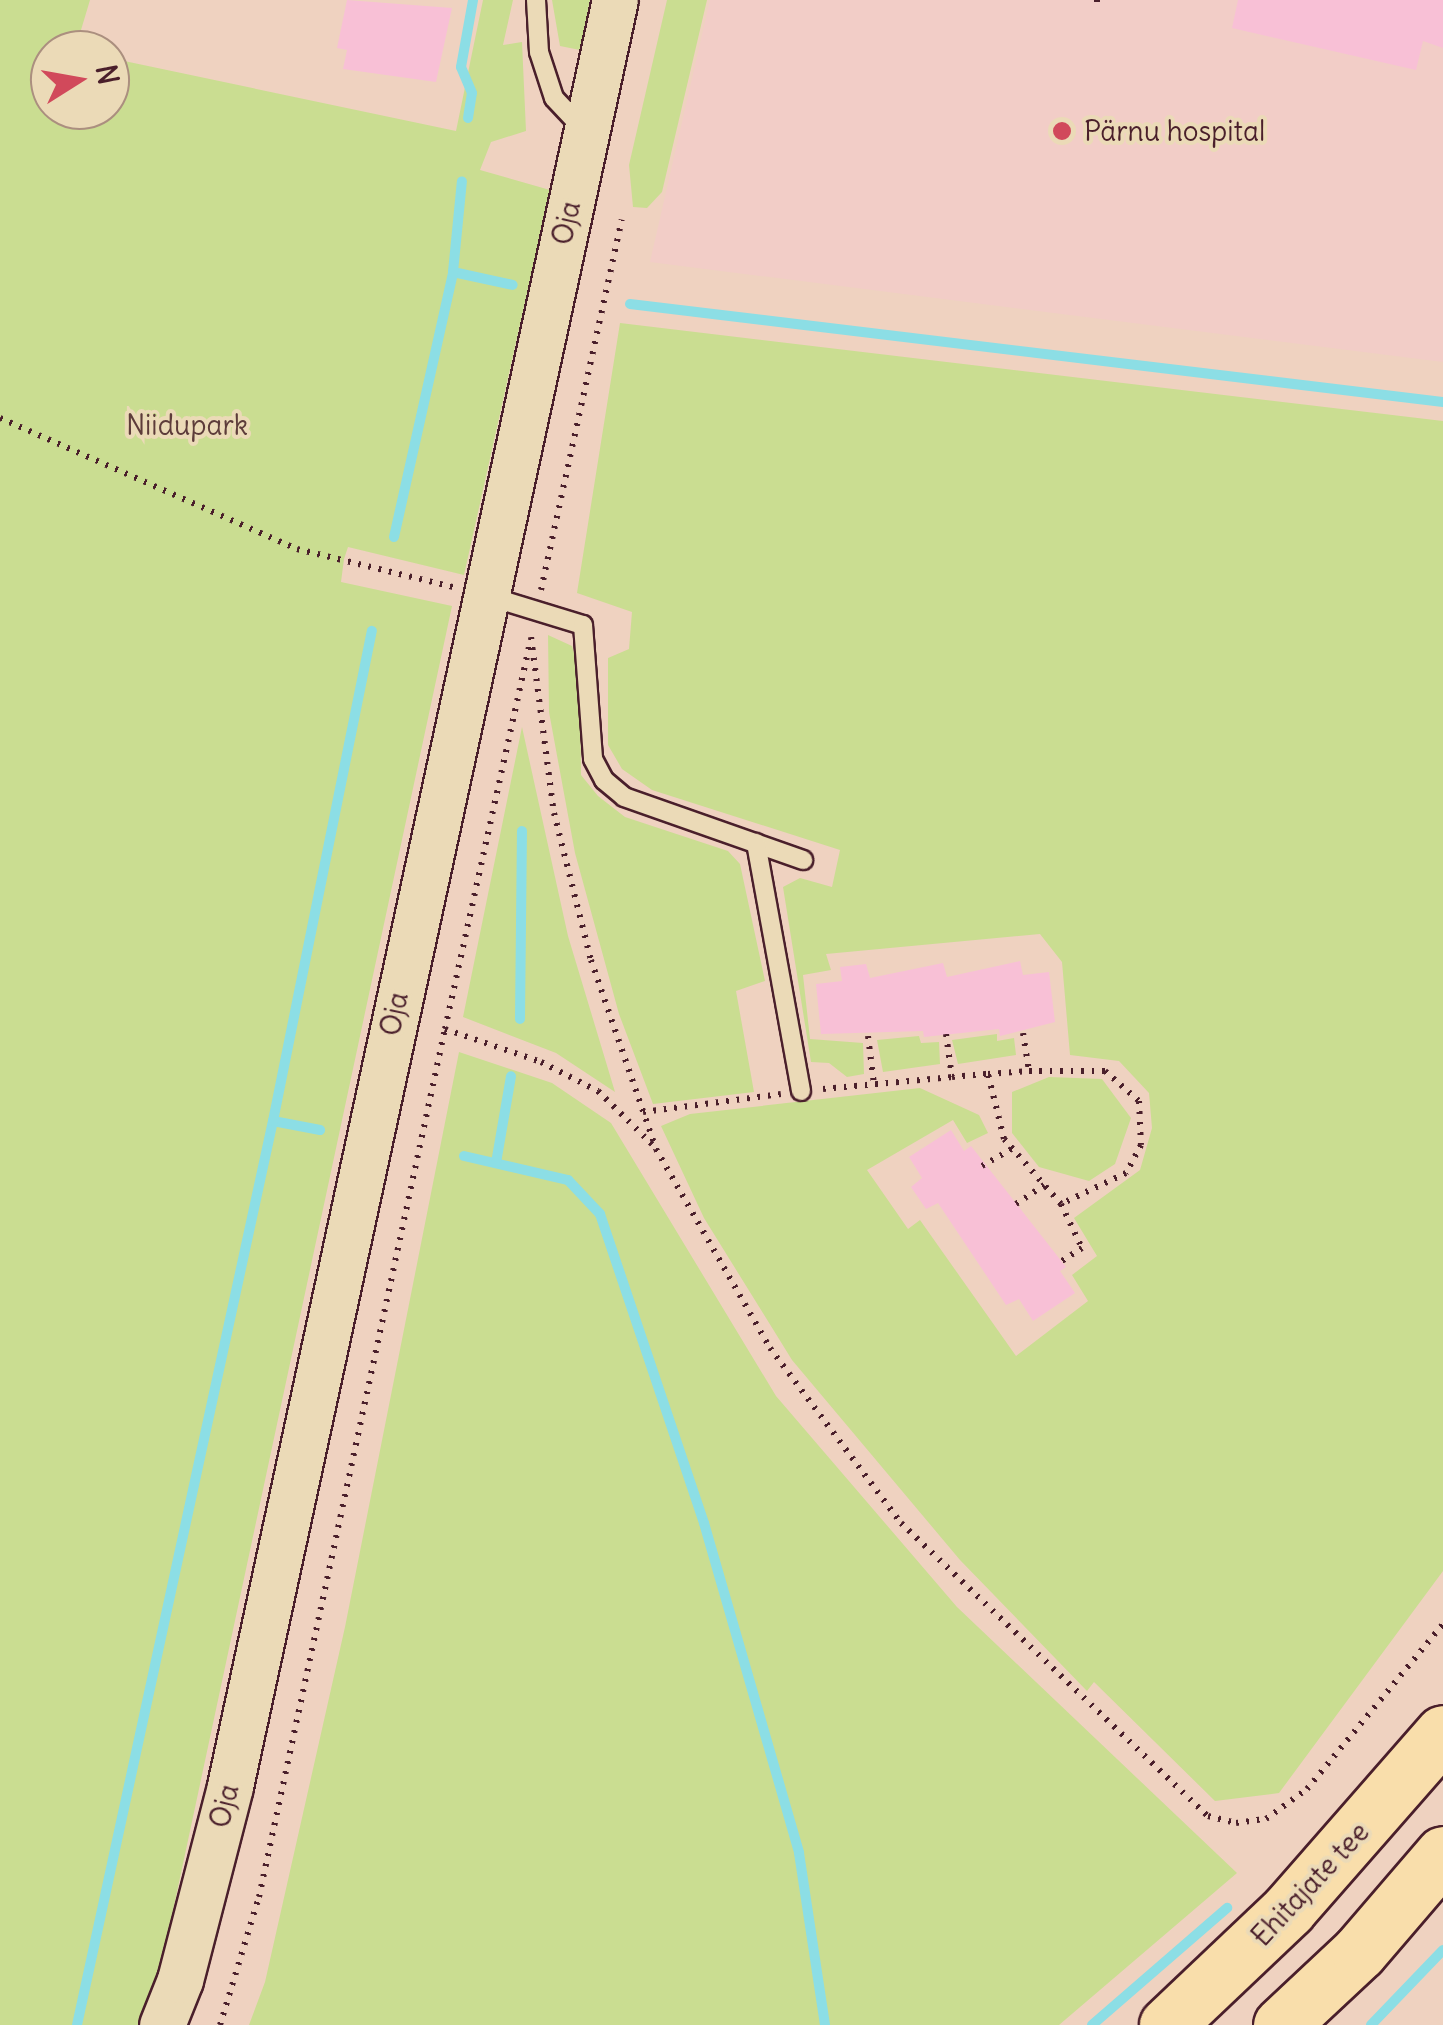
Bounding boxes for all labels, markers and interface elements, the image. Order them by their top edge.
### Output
north arrow [30,30,130,130]
text: N [88,62,127,88]
place label: Pärnu hospital [1084,114,1265,148]
marker: Pärnu hospital [1049,118,1075,144]
street label: Oja [545,198,587,248]
park label: Niidupark [126,408,248,442]
street label: Oja [373,989,415,1039]
street label: Oja [202,1781,246,1831]
street label: Ehitajate tee [1244,1815,1376,1953]

